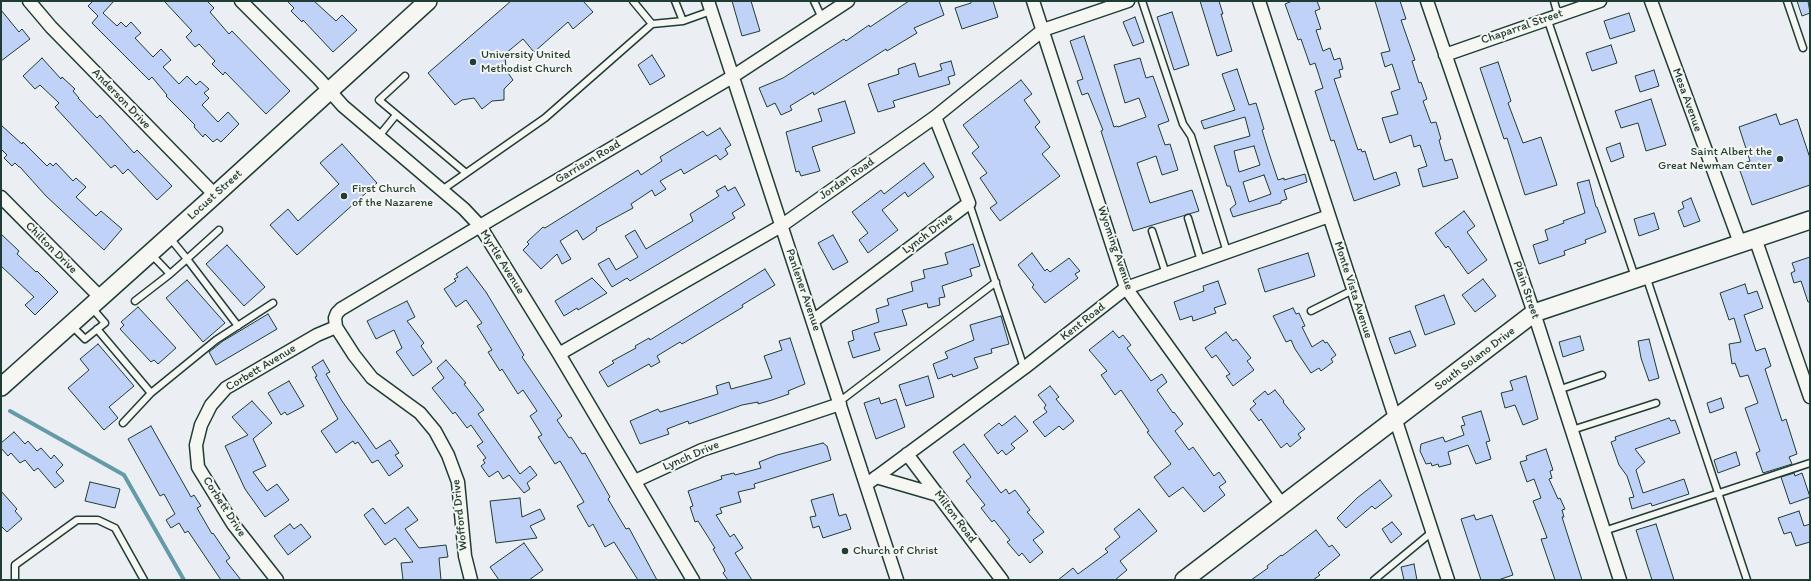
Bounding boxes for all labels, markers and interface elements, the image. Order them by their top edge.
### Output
street label: Chaparral Street [1479,6,1565,48]
place label: University United Methodist Church [481,48,572,76]
marker: University United Methodist Church [468,57,478,67]
street label: Anderson Drive [88,66,154,132]
street label: Mesa Avenue [1669,66,1705,134]
street label: Garrison Road [553,137,623,187]
place label: Saint Albert the Great Newman Center [1658,145,1772,173]
marker: Saint Albert the Great Newman Center [1775,154,1785,164]
street label: Jordan Road [817,155,877,203]
street label: Locust Street [185,167,245,223]
place label: First Church of the Nazarene [352,182,433,210]
marker: First Church of the Nazarene [339,191,349,201]
street label: Wyoming Avenue [1094,204,1136,292]
street label: Lynch Drive [900,210,956,258]
street label: Chilton Drive [22,219,80,277]
street label: Myrtle Avenue [476,227,528,297]
street label: Monte Vista Avenue [1330,240,1376,340]
street label: Panlener Avenue [782,247,824,333]
street label: Plain Street [1509,259,1543,321]
street label: Kent Road [1058,300,1108,344]
street label: South Solano Drive [1432,324,1518,394]
street label: Corbett Avenue [223,341,299,395]
street label: Lynch Drive [661,438,721,474]
street label: Corbett Drive [199,474,249,540]
street label: Wofford Drive [449,479,471,551]
street label: Milton Road [931,488,979,546]
place label: Church of Christ [853,544,938,558]
marker: Church of Christ [840,546,850,556]

